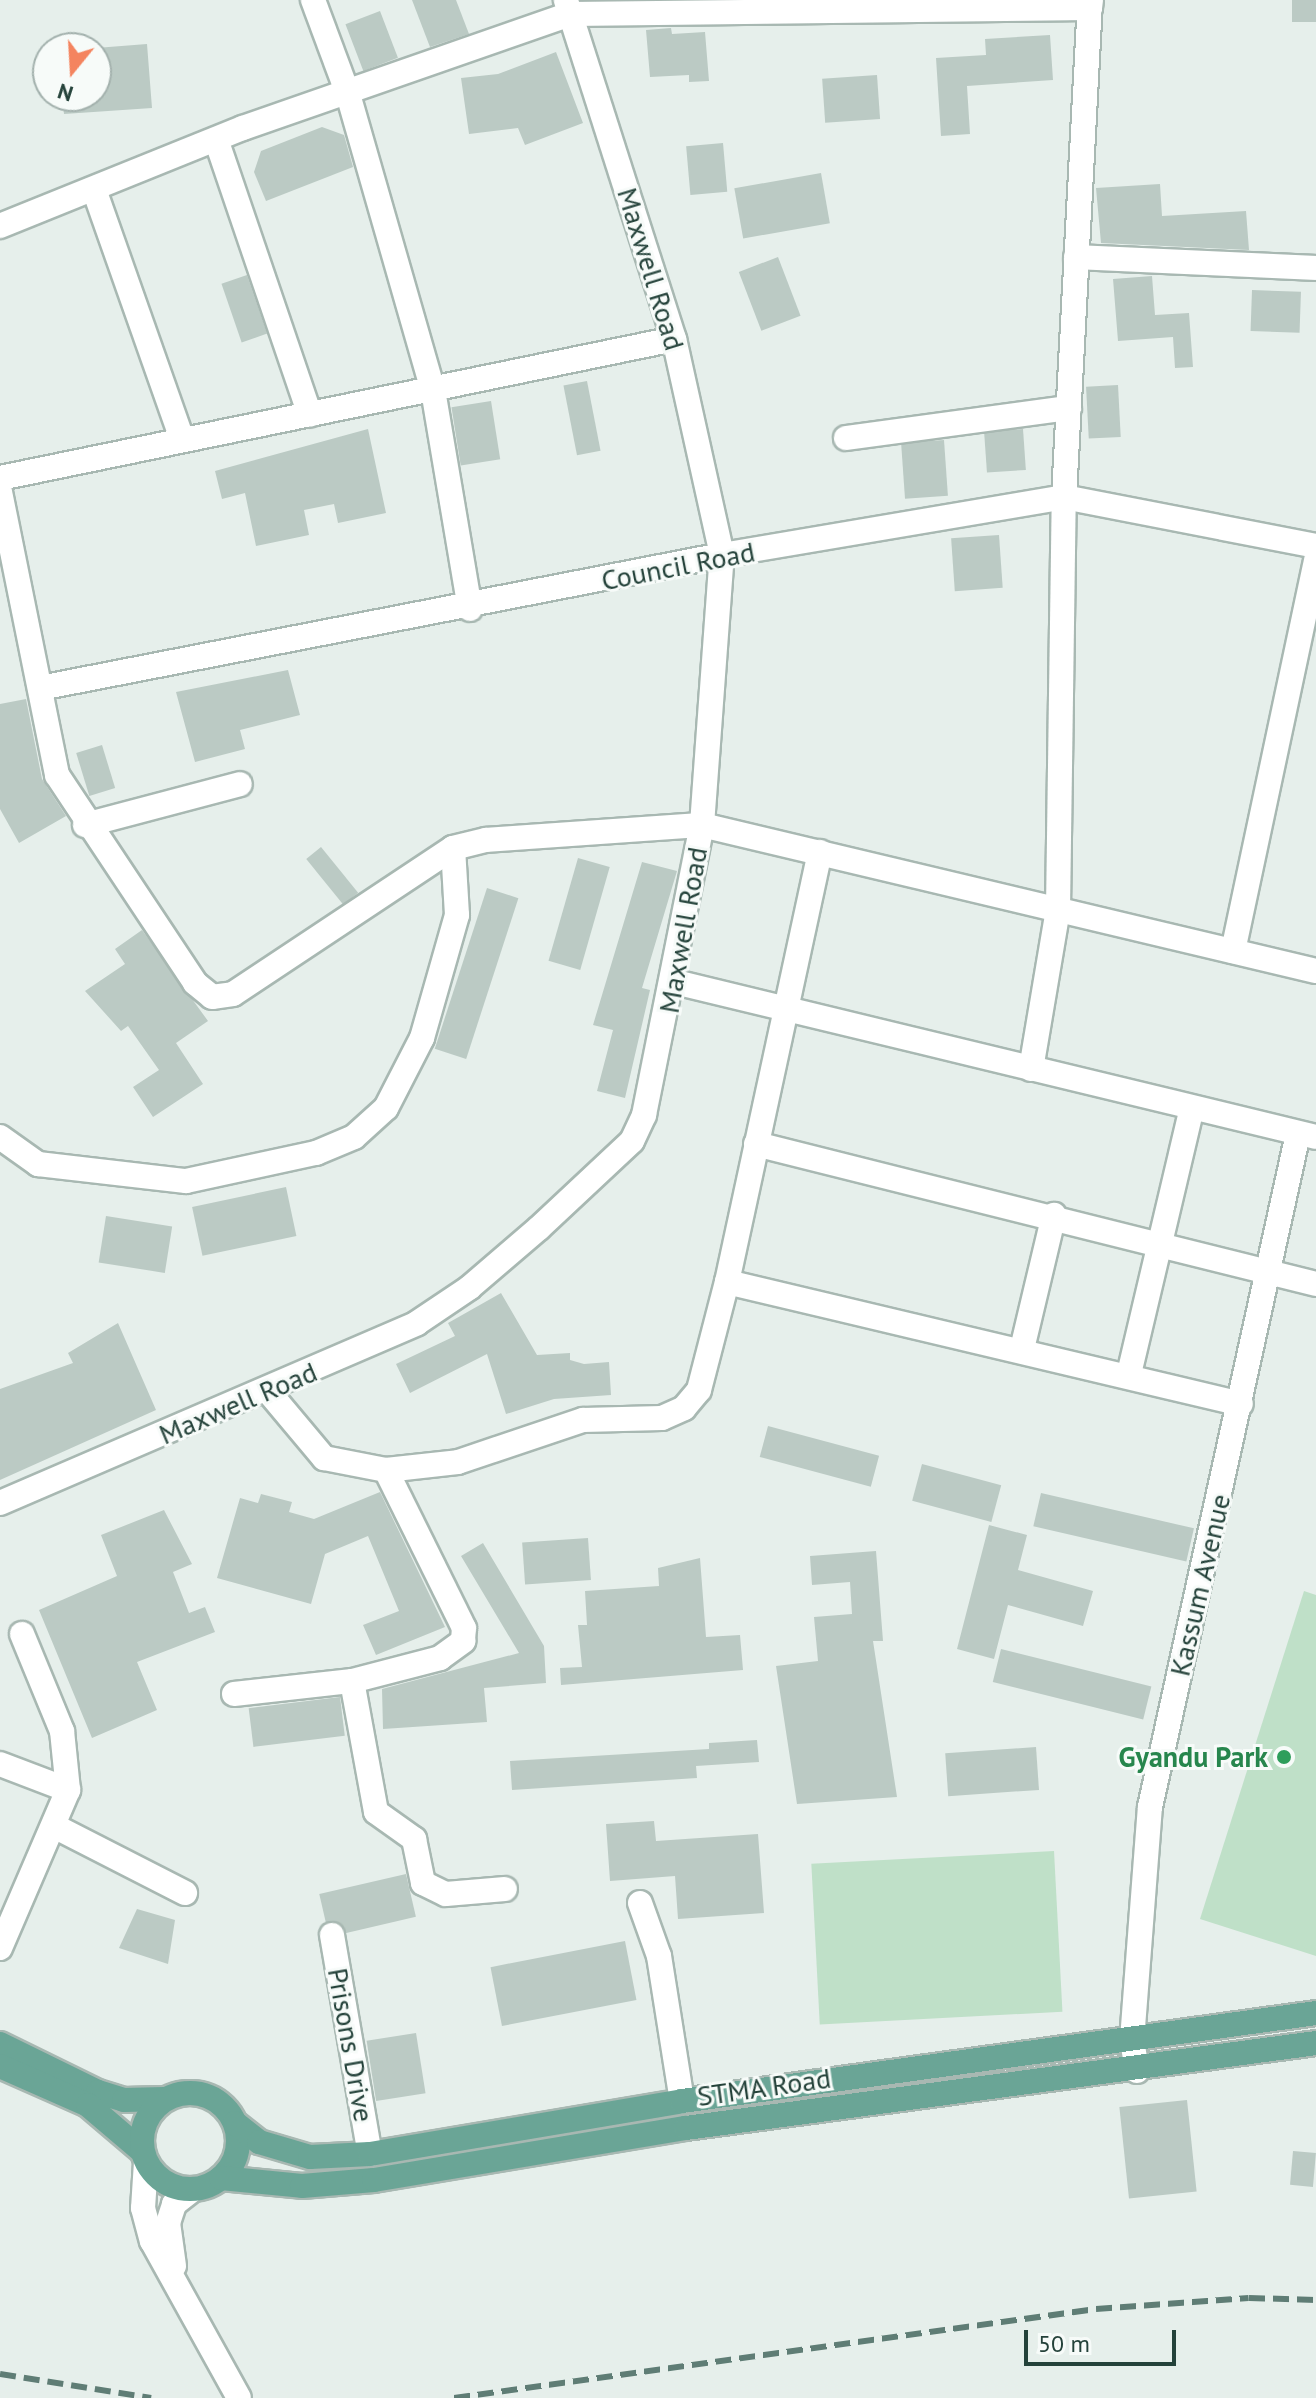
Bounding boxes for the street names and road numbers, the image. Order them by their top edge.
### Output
street label: Maxwell Road [610,184,692,354]
street label: Council Road [598,535,758,597]
street label: Maxwell Road [652,844,714,1016]
street label: Maxwell Road [154,1355,322,1451]
street label: Kassum Avenue [1163,1490,1237,1680]
street label: Prisons Drive [321,1965,381,2125]
street label: STMA Road [694,2061,834,2113]

